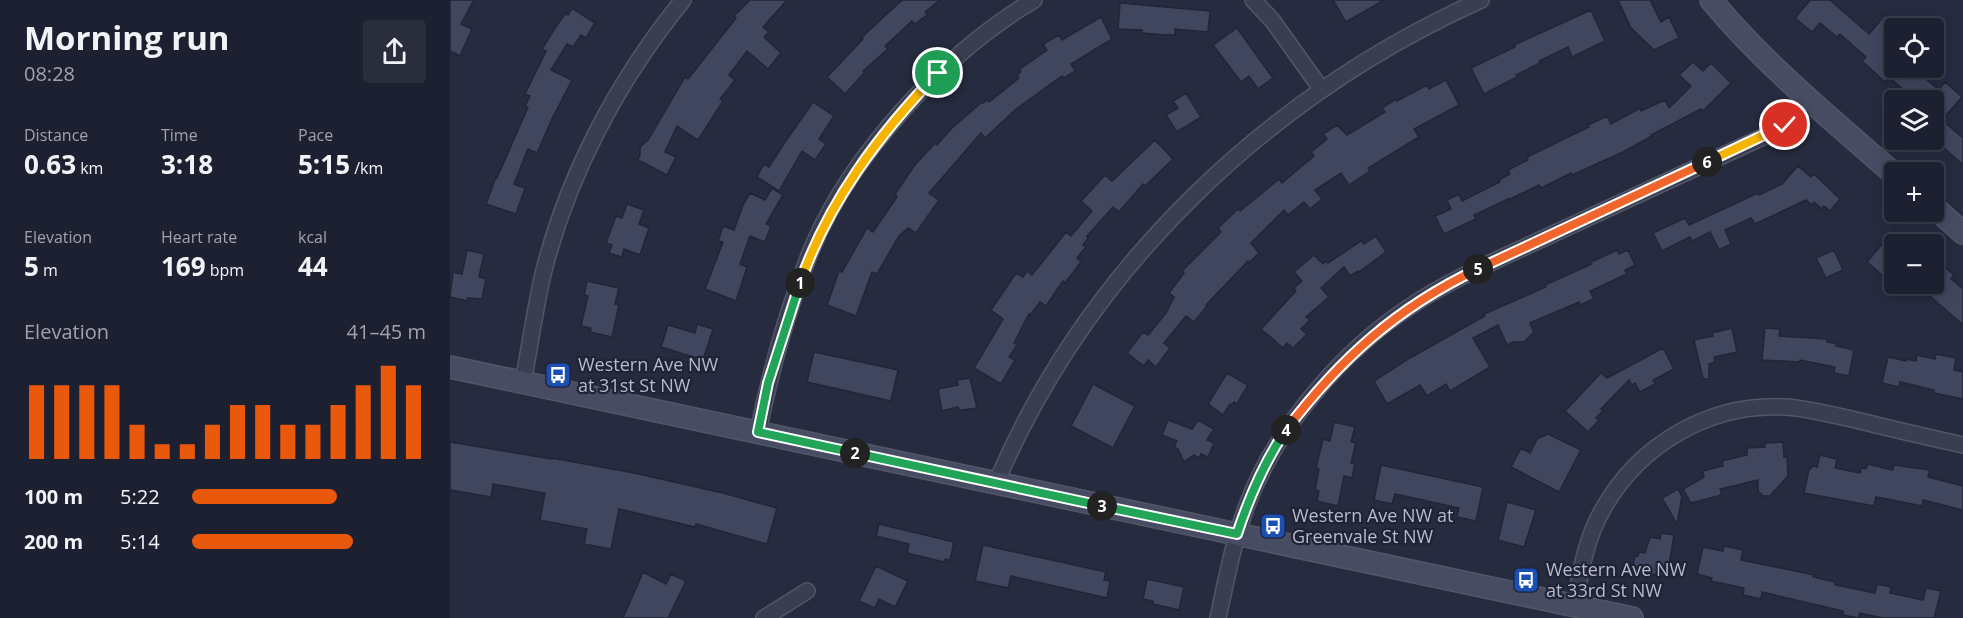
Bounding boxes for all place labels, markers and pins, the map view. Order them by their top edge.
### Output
pin [912,47,963,98]
pin [1759,99,1810,150]
pin: 6 [1692,147,1722,177]
pin: 5 [1463,254,1493,284]
pin: 1 [785,268,815,298]
place label: Western Ave NW at 31st St NW [578,352,719,397]
bus stop icon: Western Ave NW at 31st St NW [543,360,573,390]
pin: 4 [1271,415,1301,445]
pin: 2 [840,438,870,468]
pin: 3 [1087,491,1117,521]
place label: Western Ave NW at Greenvale St NW [1292,503,1453,548]
bus stop icon: Western Ave NW at Greenvale St NW [1258,511,1288,541]
place label: Western Ave NW at 33rd St NW [1546,557,1687,602]
bus stop icon: Western Ave NW at 33rd St NW [1511,565,1541,595]

